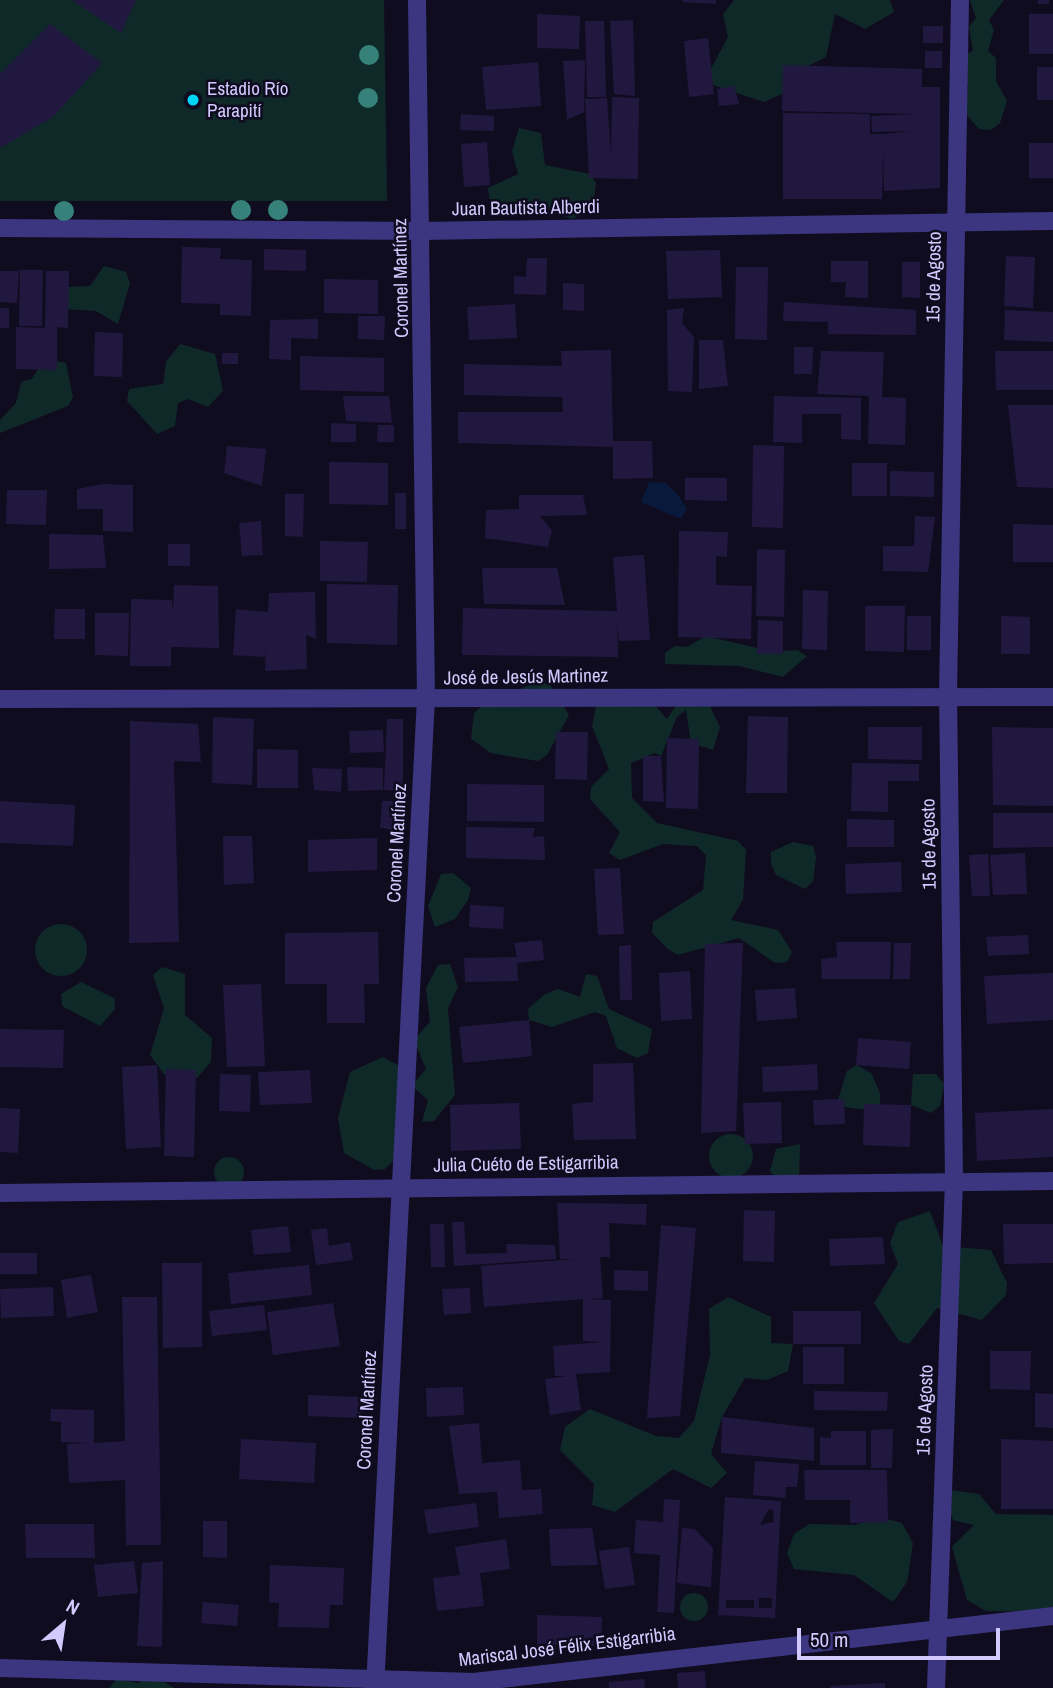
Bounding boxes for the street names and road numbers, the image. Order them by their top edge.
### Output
street label: Juan Bautista Alberdi [451,195,601,221]
street label: Coronel Martínez [389,218,413,338]
street label: 15 de Agosto [922,231,946,323]
street label: José de Jesús Martinez [444,664,608,690]
street label: Coronel Martínez [382,783,412,903]
street label: 15 de Agosto [917,798,941,890]
street label: Julia Cuéto de Estigarribia [433,1151,619,1177]
street label: Coronel Martínez [352,1350,382,1470]
street label: 15 de Agosto [912,1364,938,1456]
street label: Mariscal José Félix Estigarribia [457,1622,677,1672]

